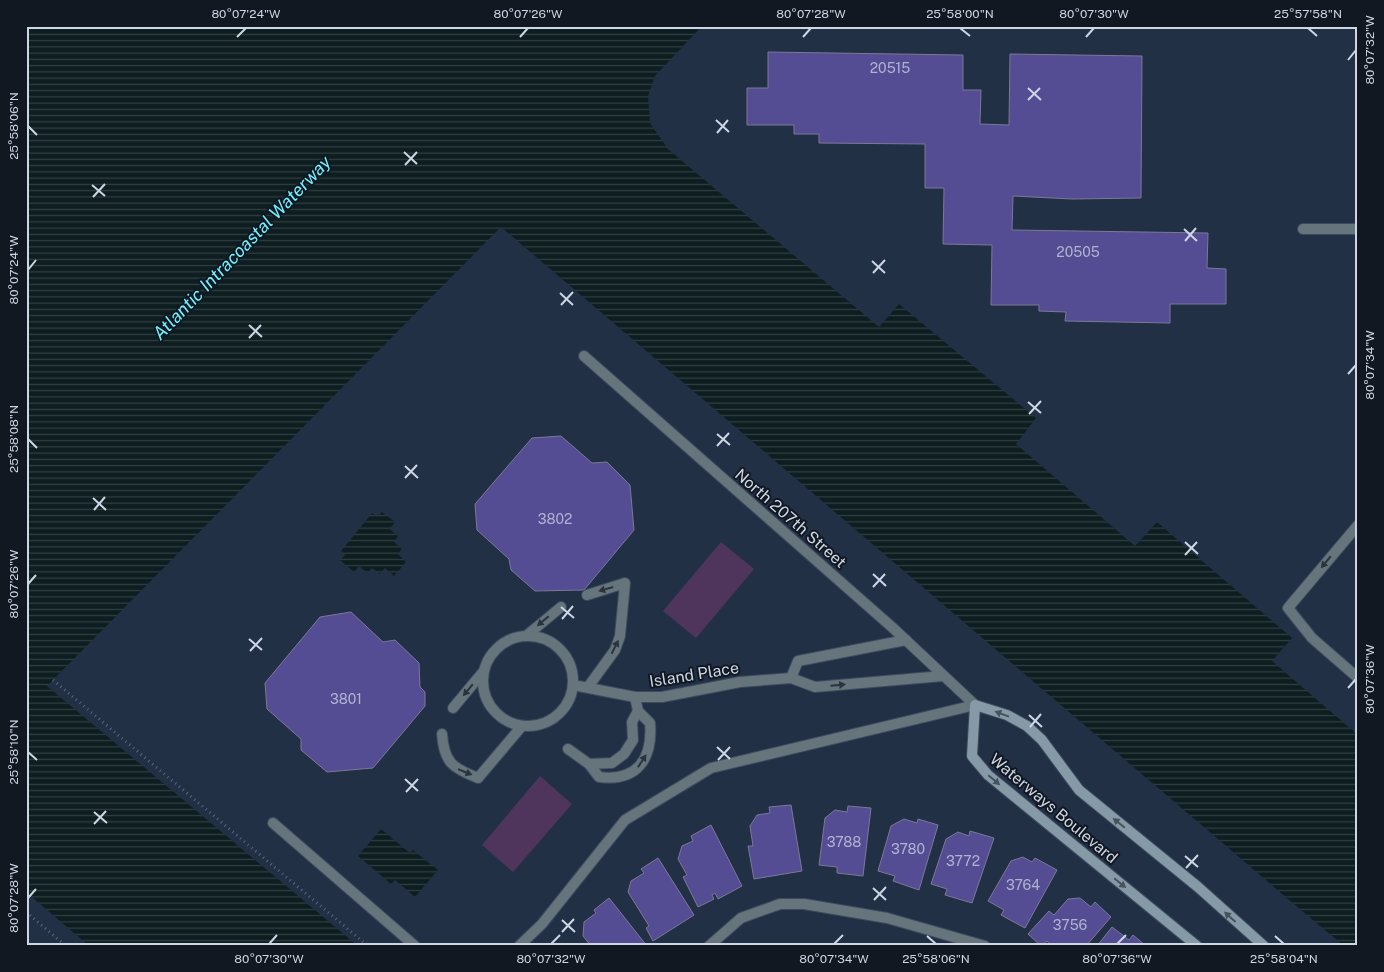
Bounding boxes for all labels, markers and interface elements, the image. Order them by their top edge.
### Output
text: 80°07'24"W [211,7,281,21]
text: 80°07'26"W [493,7,563,21]
text: 80°07'28"W [776,7,846,21]
text: 25°58'00"N [926,7,994,21]
text: 80°07'30"W [1059,7,1129,21]
text: 25°57'58"N [1274,7,1342,21]
text: 80°07'32"W [1363,15,1377,85]
house number: 20515 [870,60,910,76]
text: 25°58'06"N [7,92,21,160]
water label: Atlantic Intracoastal Waterway [148,151,336,344]
text: 80°07'24"W [7,235,21,305]
house number: 20505 [1056,244,1100,260]
text: 80°07'34"W [1363,330,1377,400]
text: 25°58'08"N [7,405,21,473]
street label: North 207th Street [731,465,850,572]
house number: 3802 [538,511,572,527]
text: 80°07'26"W [7,549,21,619]
one-way arrow [1321,555,1332,568]
one-way arrow [598,585,613,593]
one-way arrow [538,615,550,627]
one-way arrow [611,639,619,654]
text: 80°07'36"W [1363,644,1377,714]
street label: Island Place [648,658,740,691]
one-way arrow [830,681,846,689]
one-way arrow [463,684,474,696]
house number: 3801 [330,691,362,707]
one-way arrow [994,710,1009,718]
text: 25°58'10"N [7,719,21,785]
street label: Waterways Boulevard [986,749,1121,867]
one-way arrow [637,754,646,768]
one-way arrow [457,769,472,777]
one-way arrow [988,774,1000,785]
one-way arrow [1113,818,1126,829]
house number: 3788 [827,834,861,850]
house number: 3780 [891,841,925,857]
house number: 3772 [946,853,980,869]
text: 80°07'28"W [7,863,21,933]
house number: 3764 [1006,877,1040,893]
one-way arrow [1113,878,1126,889]
one-way arrow [1225,911,1237,923]
house number: 3756 [1053,917,1088,933]
text: 80°07'30"W [234,952,304,966]
text: 80°07'32"W [516,952,586,966]
text: 80°07'34"W [799,952,869,966]
text: 25°58'06"N [902,952,970,966]
text: 80°07'36"W [1082,952,1152,966]
text: 25°58'04"N [1250,952,1318,966]

